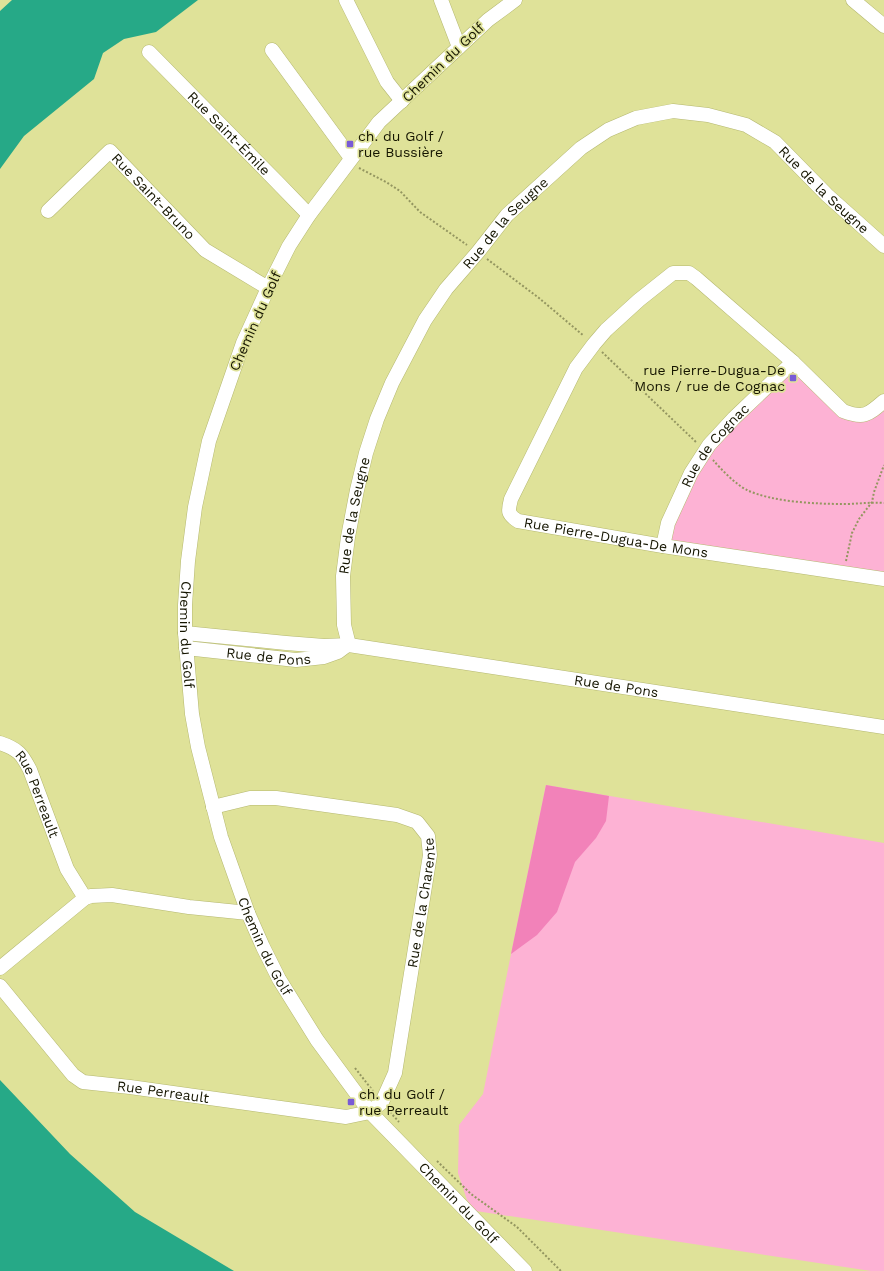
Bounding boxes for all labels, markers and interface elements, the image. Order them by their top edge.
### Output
street label: Chemin du Golf [399,19,488,105]
street label: Rue Saint-Émile [184,88,274,178]
place label: ch. du Golf / rue Bussière [358,128,444,160]
marker: ch. du Golf / rue Bussière [345,139,355,149]
street label: Rue de la Seugne [776,143,872,237]
street label: Rue Saint-Bruno [108,150,198,243]
street label: Rue de la Seugne [459,174,551,272]
street label: Chemin du Golf [226,268,284,373]
place label: rue Pierre-Dugua-De Mons / rue de Cognac [634,362,785,394]
marker: rue Pierre-Dugua-De Mons / rue de Cognac [788,373,798,383]
street label: Rue de Cognac [678,400,752,490]
street label: Rue de la Seugne [335,455,373,575]
street label: Rue Pierre-Dugua-De Mons [523,514,709,561]
street label: Chemin du Golf [177,580,198,689]
street label: Rue de Pons [225,644,312,668]
street label: Rue de Pons [573,672,660,700]
street label: Rue Perreault [12,747,63,840]
street label: Rue de la Charente [404,837,438,969]
street label: Chemin du Golf [235,895,296,999]
street label: Rue Perreault [116,1078,210,1106]
place label: ch. du Golf / rue Perreault [359,1086,449,1118]
marker: ch. du Golf / rue Perreault [346,1097,356,1107]
street label: Chemin du Golf [415,1159,502,1247]

